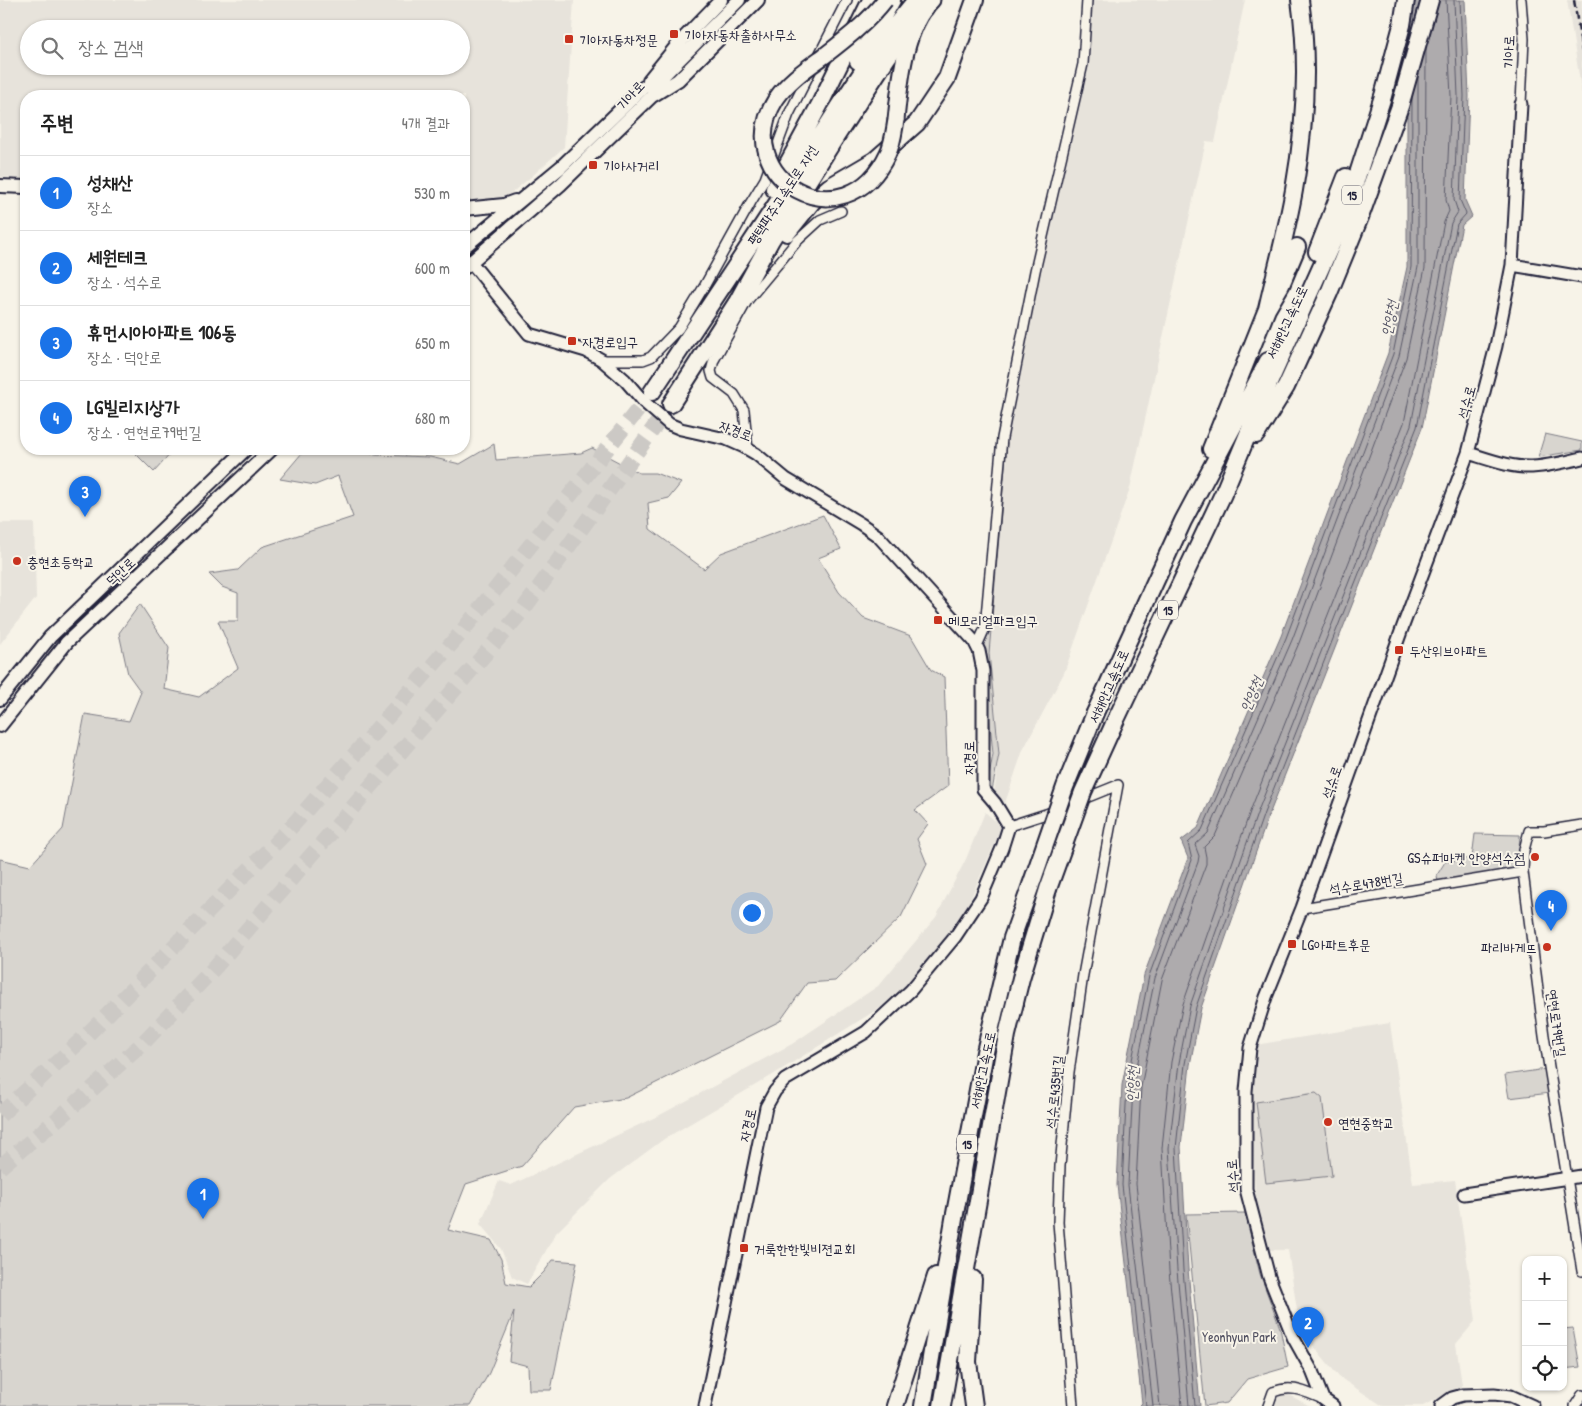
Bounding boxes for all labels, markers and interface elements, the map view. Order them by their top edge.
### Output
search box [20,20,470,75]
place label: 기아자동차출하사무소 [684,25,797,44]
marker: 기아자동차출하사무소 [668,28,680,40]
place label: 기아자동차정문 [579,30,658,49]
marker: 기아자동차정문 [563,33,575,45]
icon: search [38,34,66,62]
text: 장소 검색 [78,34,144,60]
street label: 기아로 [1498,35,1518,69]
street label: 기아로 [612,76,648,114]
text: 주변 [40,108,74,137]
text: 4개 결과 [402,112,450,134]
street label: 평택파주고속도로 지선 [742,141,822,249]
place label: 기아사거리 [603,156,659,175]
marker: 기아사거리 [587,159,599,171]
text: 성채산 [87,169,133,195]
text: 1 [53,182,59,204]
text: 530 m [414,182,450,204]
road number: 15 [1342,186,1362,204]
text: 장소 [87,196,113,218]
text: 세원테크 [87,244,148,270]
text: 2 [52,257,60,279]
text: 600 m [415,257,450,279]
text: 장소 · 석수로 [87,271,162,293]
street label: 서해안고속도로 [1261,282,1311,362]
water label: 안양천 [1375,296,1403,338]
text: 휴먼시아아파트 106동 [87,319,237,345]
text: 3 [52,332,60,354]
text: 650 m [415,332,450,354]
place label: 자경로입구 [582,332,638,351]
marker: 자경로입구 [566,335,578,347]
text: 장소 · 덕안로 [87,346,162,368]
street label: 석수로 [1452,383,1480,421]
text: LG빌리지상가 [87,394,180,420]
text: 4 [53,407,59,429]
text: 680 m [415,407,450,429]
street label: 자경로 [717,415,755,445]
text: 장소 · 연현로79번길 [87,421,201,443]
pin: 3 [69,476,101,517]
place label: 충현초등학교 [27,552,95,571]
street label: 덕안로 [101,553,139,589]
marker: 충현초등학교 [11,555,23,567]
road number: 15 [1158,600,1178,620]
place label: 메모리얼파크입구 [948,611,1038,630]
marker: 메모리얼파크입구 [932,614,944,626]
place label: 두산위브아파트 [1409,641,1488,660]
marker: 두산위브아파트 [1393,644,1405,656]
street label: 서해안고속도로 [1083,646,1133,726]
water label: 안양천 [1234,671,1268,715]
street label: 자경로 [959,741,978,775]
street label: 석수로 [1316,763,1346,801]
place label: GS슈퍼마켓 안양석수점 [1407,848,1525,867]
marker: GS슈퍼마켓 안양석수점 [1529,851,1541,863]
street label: 석수로478번길 [1328,868,1405,898]
pin: 4 [1535,890,1567,931]
your location [739,900,765,926]
place label: LG아파트후문 [1302,935,1370,954]
marker: LG아파트후문 [1286,938,1298,950]
place label: 파리바게뜨 [1481,938,1537,957]
marker: 파리바게뜨 [1541,941,1553,953]
street label: 연현로79번길 [1543,988,1571,1059]
street label: 서해안고속도로 [965,1029,999,1111]
street label: 석수로435번길 [1041,1054,1067,1130]
water label: 안양천 [1121,1064,1143,1102]
street label: 자경로 [734,1106,760,1144]
place label: 연현중학교 [1338,1113,1394,1132]
marker: 연현중학교 [1322,1116,1334,1128]
road number: 15 [957,1134,977,1154]
street label: 석수로 [1221,1158,1243,1194]
pin: 1 [187,1178,219,1219]
place label: 거룩한한빛비젼교회 [754,1239,855,1258]
marker: 거룩한한빛비젼교회 [738,1242,750,1254]
map controls [1522,1256,1567,1391]
button: + [1522,1256,1567,1301]
button: − [1522,1301,1567,1346]
pin: 2 [1292,1307,1324,1348]
park label: Yeonhyun Park [1202,1327,1276,1347]
button: locate [1522,1346,1567,1391]

